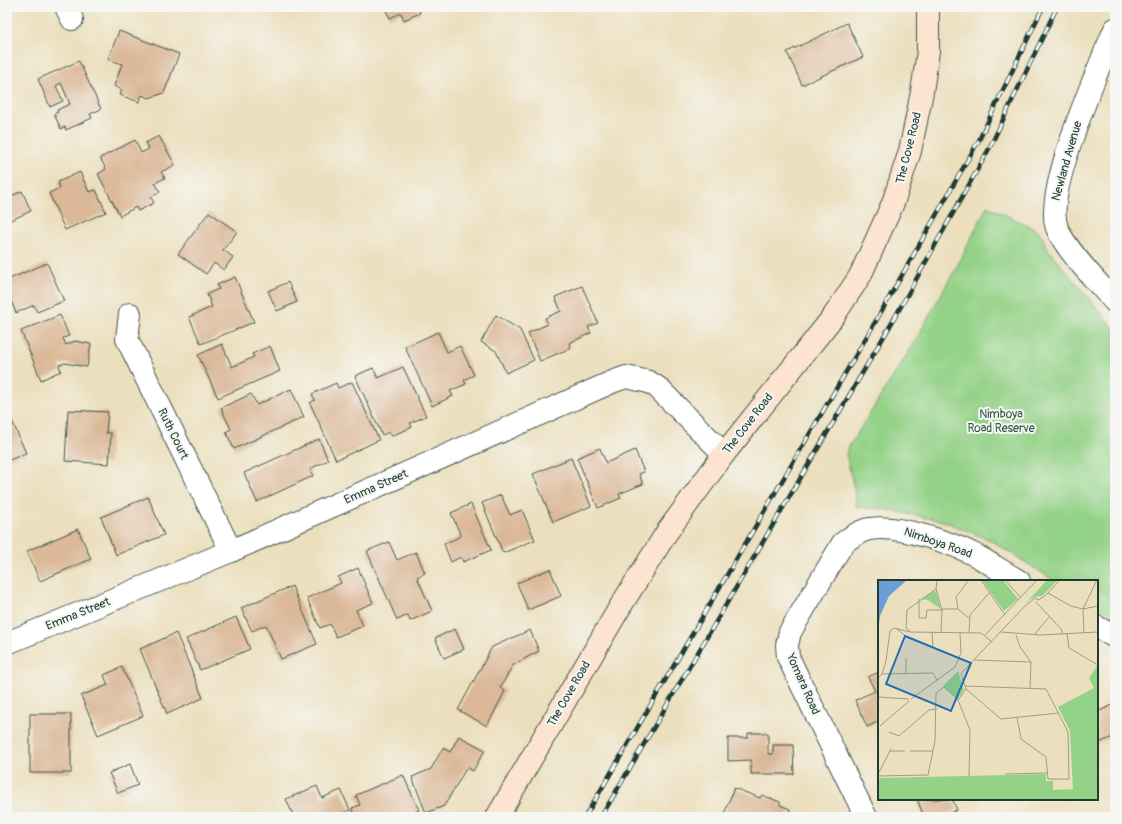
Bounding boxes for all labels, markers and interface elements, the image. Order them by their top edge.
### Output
street label: The Cove Road [893,110,925,185]
street label: Newland Avenue [1048,119,1086,203]
street label: The Cove Road [719,390,777,458]
street label: Ruth Court [154,406,192,462]
park label: Nimboya Road Reserve [967,407,1035,436]
street label: Emma Street [342,466,410,508]
street label: Nimboya Road [902,524,974,562]
inset map [878,580,1098,800]
street label: Emma Street [44,594,113,634]
street label: Yomara Road [782,650,823,717]
street label: The Cove Road [544,658,594,730]

